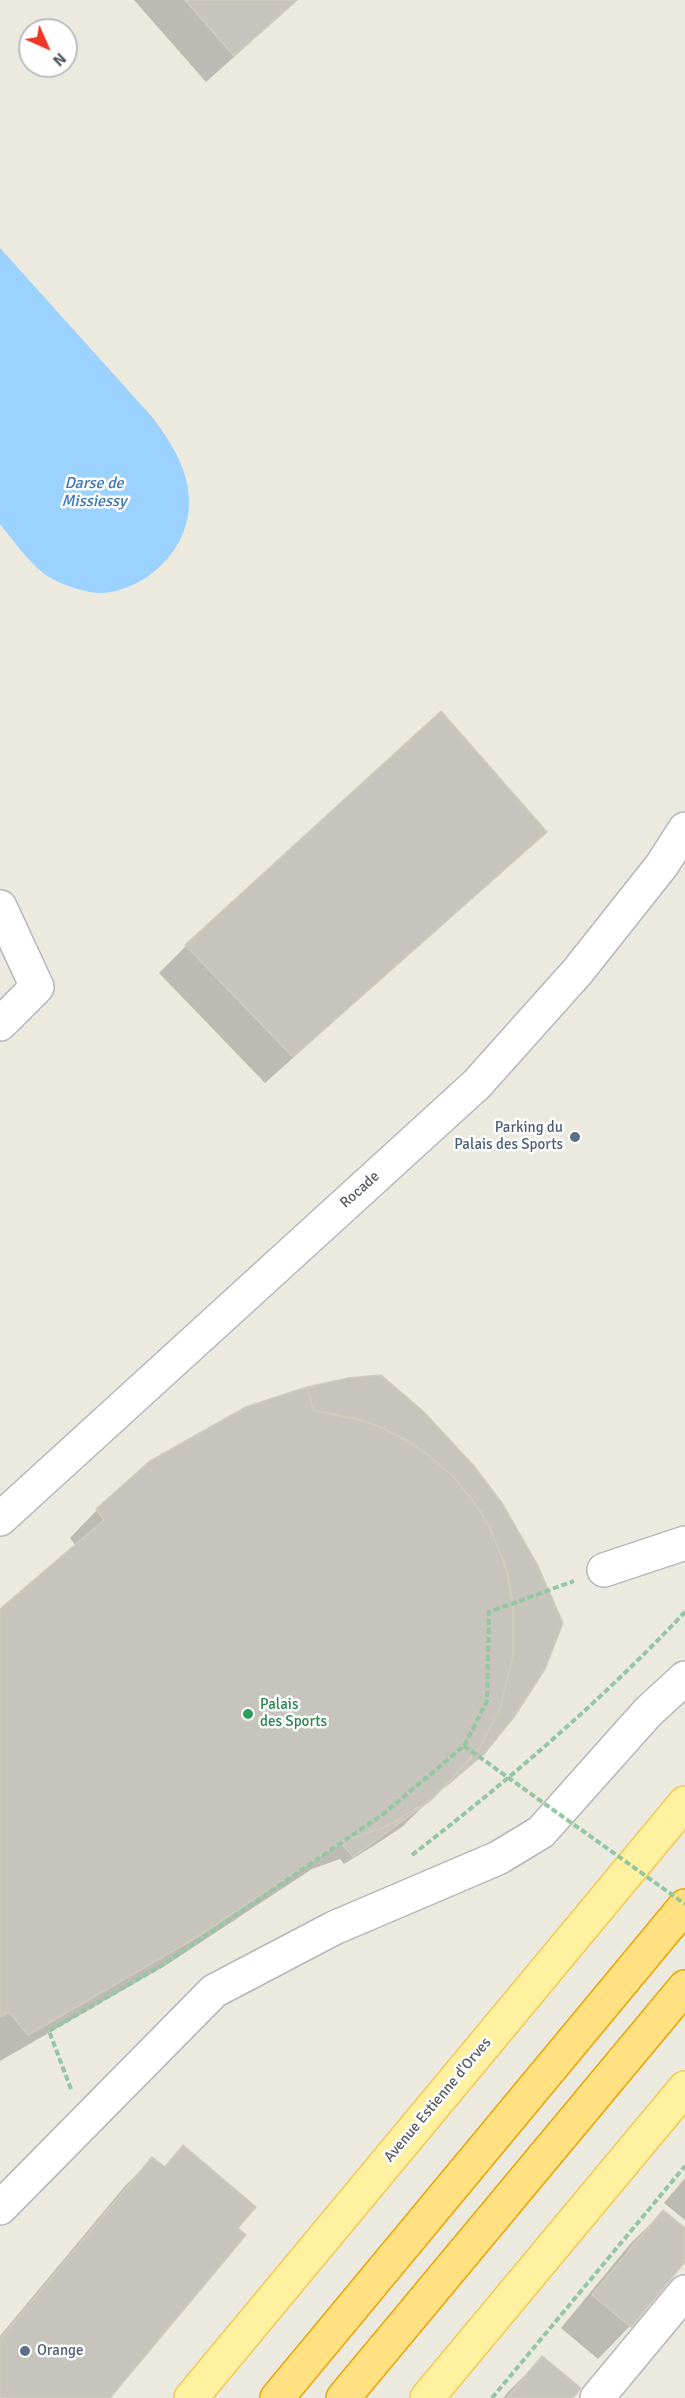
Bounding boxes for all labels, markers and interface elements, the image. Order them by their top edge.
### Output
north arrow [18,18,78,78]
text: N [48,48,70,70]
water label: Darse de Missiessy [61,474,127,512]
place label: Parking du Palais des Sports [454,1119,563,1154]
marker: Parking du Palais des Sports [568,1130,582,1144]
street label: Rocade [337,1168,383,1212]
place label: Palais des Sports [260,1696,327,1731]
marker: Palais des Sports [241,1707,255,1721]
street label: Avenue Estienne d'Orves [381,2034,495,2166]
place label: Orange [37,2342,83,2360]
marker: Orange [18,2344,32,2358]

